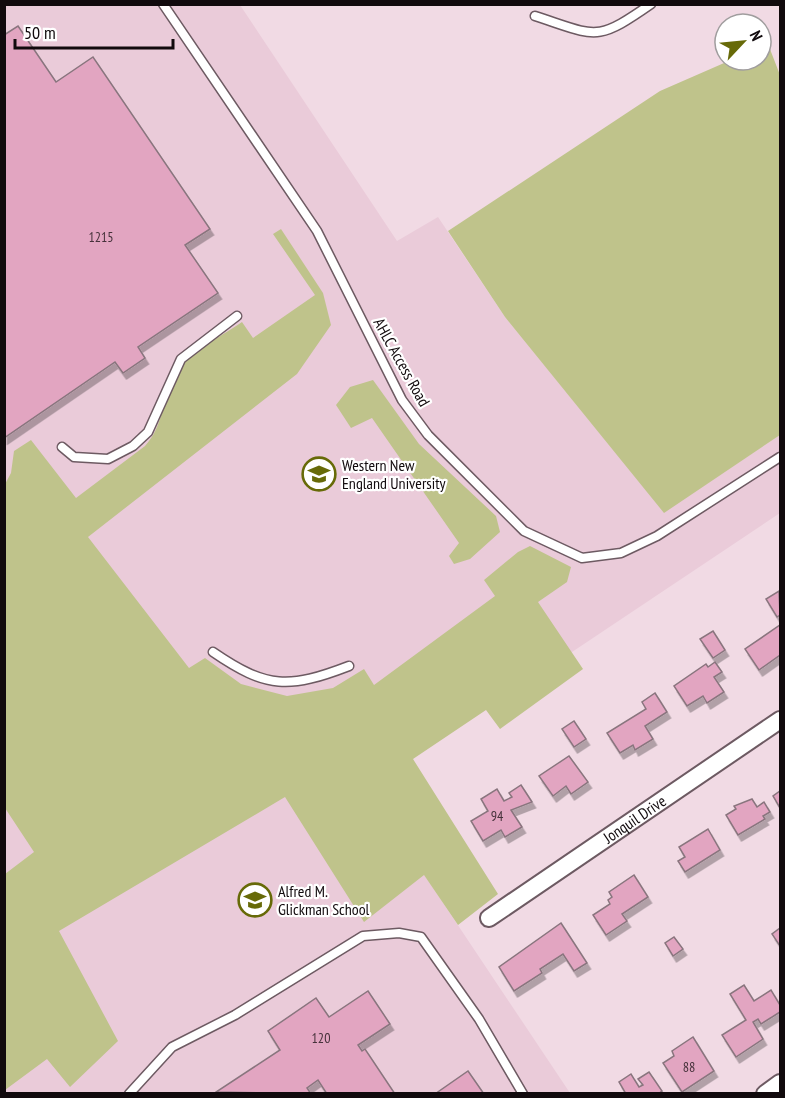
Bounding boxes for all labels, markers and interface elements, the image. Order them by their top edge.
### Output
scale bar [15,12,172,50]
north arrow [713,12,773,72]
text: 50 m [24,21,56,44]
text: N [746,27,767,44]
house number: 1215 [88,228,114,246]
street label: AHLC Access Road [369,314,435,410]
place label: Western New England University [342,455,446,493]
school or university icon: Western New England University [301,456,337,492]
street label: Jonquil Drive [599,791,670,848]
house number: 94 [491,807,504,825]
place label: Alfred M. Glickman School [278,881,370,919]
school or university icon: Alfred M. Glickman School [237,882,273,918]
house number: 120 [312,1029,330,1047]
house number: 88 [683,1058,695,1076]

